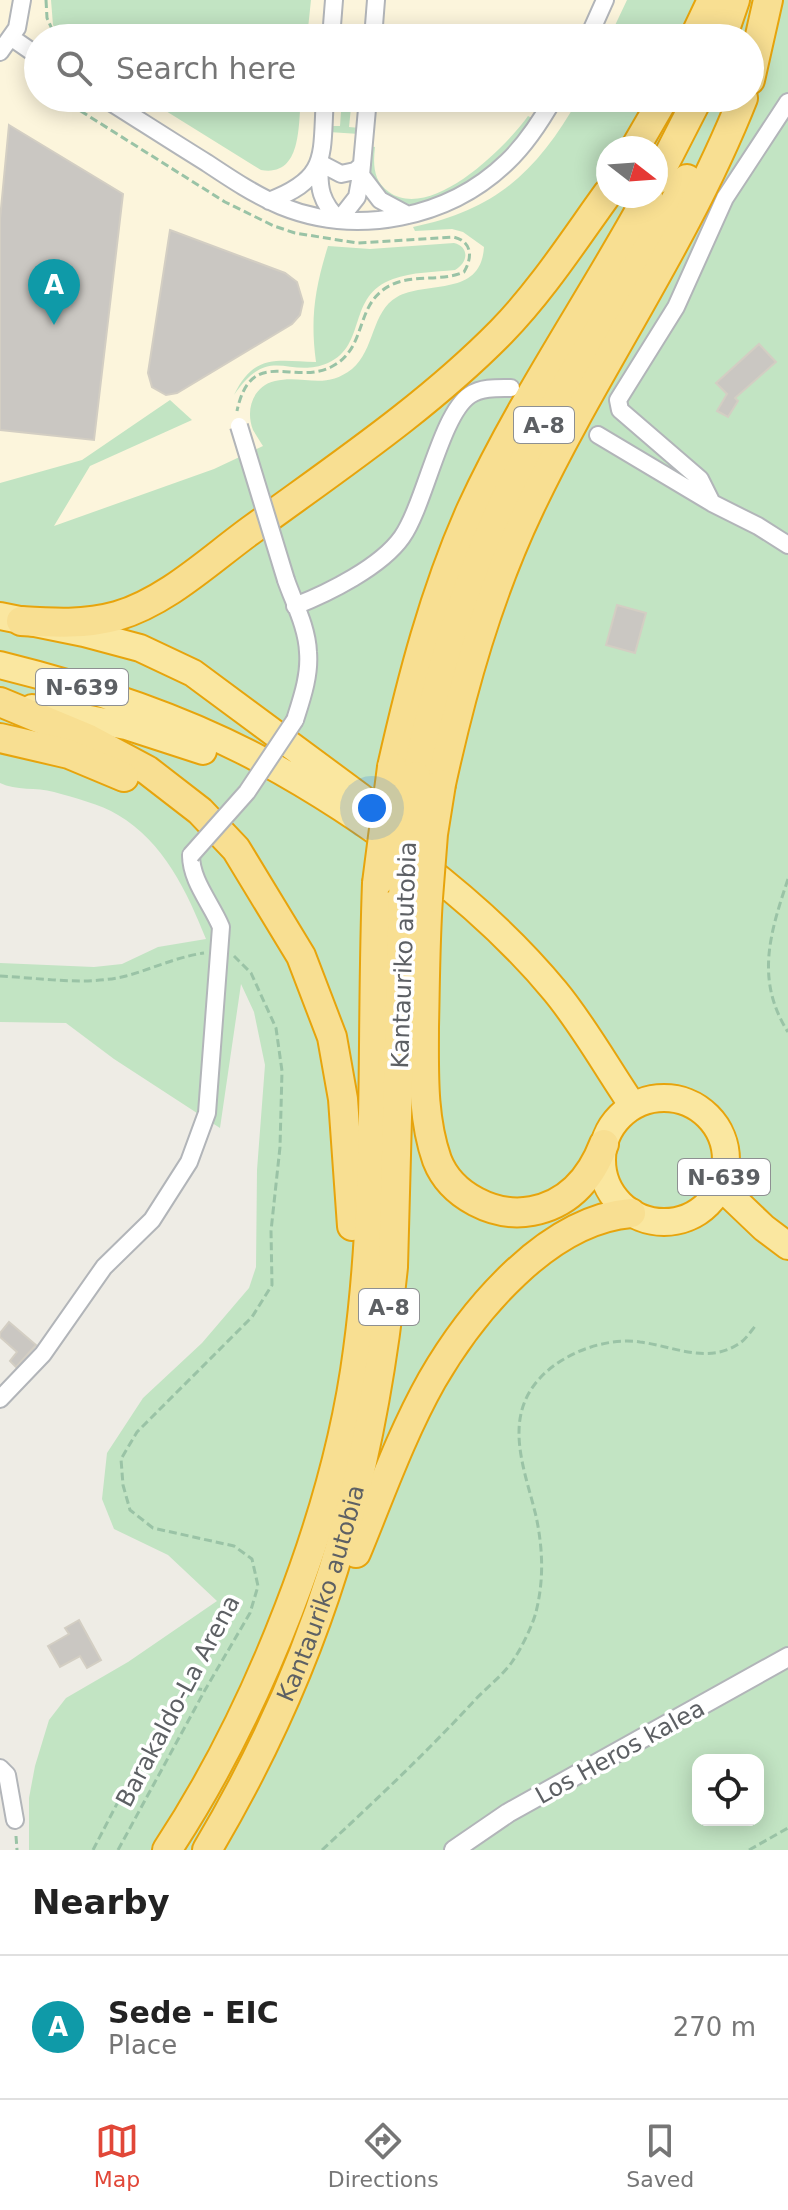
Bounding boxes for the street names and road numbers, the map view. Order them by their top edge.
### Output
road number: A-8 [514,407,574,443]
road number: N-639 [36,669,128,705]
street label: Kantauriko autobia [386,841,422,1069]
road number: N-639 [678,1159,770,1195]
road number: A-8 [359,1289,419,1325]
street label: Kantauriko autobia [271,1482,370,1706]
street label: Barakaldo-La Arena [110,1590,246,1812]
street label: Los Heros kalea [531,1694,709,1810]

